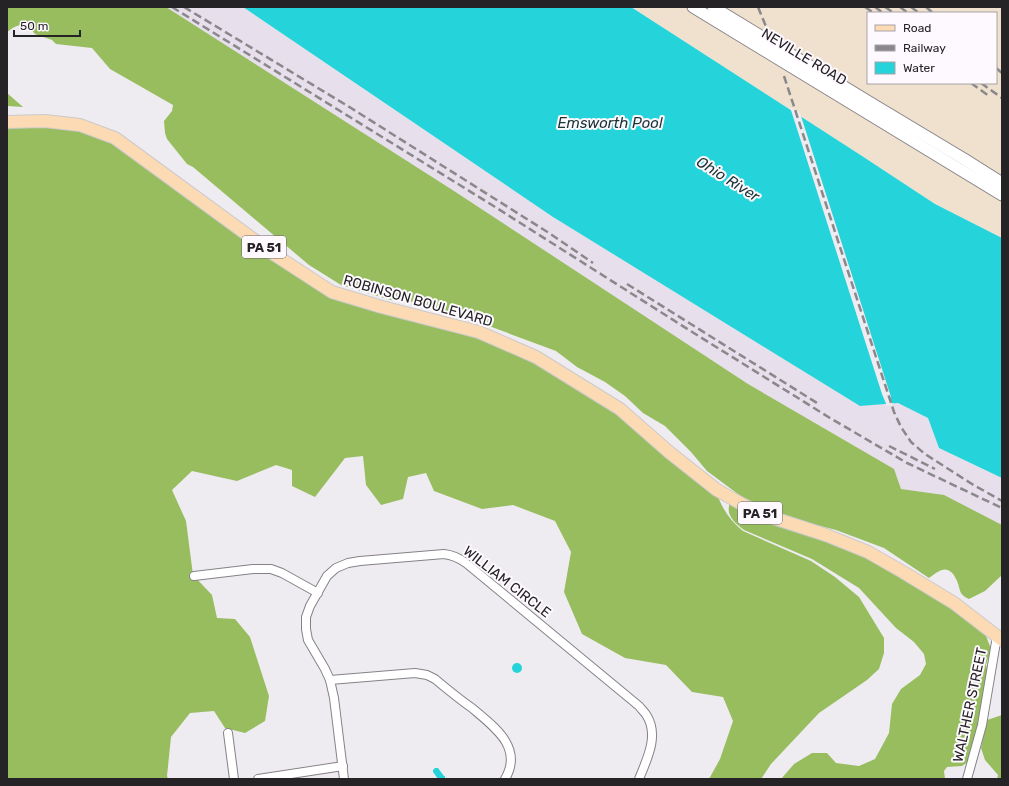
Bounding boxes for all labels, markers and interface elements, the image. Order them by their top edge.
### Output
scale bar [14,12,80,38]
legend [867,12,997,84]
text: 50 m [20,19,48,33]
text: Road [903,21,931,35]
street label: NEVILLE ROAD [758,25,850,89]
text: Railway [903,41,946,55]
text: Water [903,61,935,75]
water label: Emsworth Pool [557,114,663,132]
water label: Ohio River [693,153,764,206]
road number: PA 51 [242,236,286,258]
street label: ROBINSON BOULEVARD [341,272,495,330]
road number: PA 51 [738,502,782,524]
street label: WILLIAM CIRCLE [460,543,554,621]
street label: WALTHER STREET [950,646,990,764]

